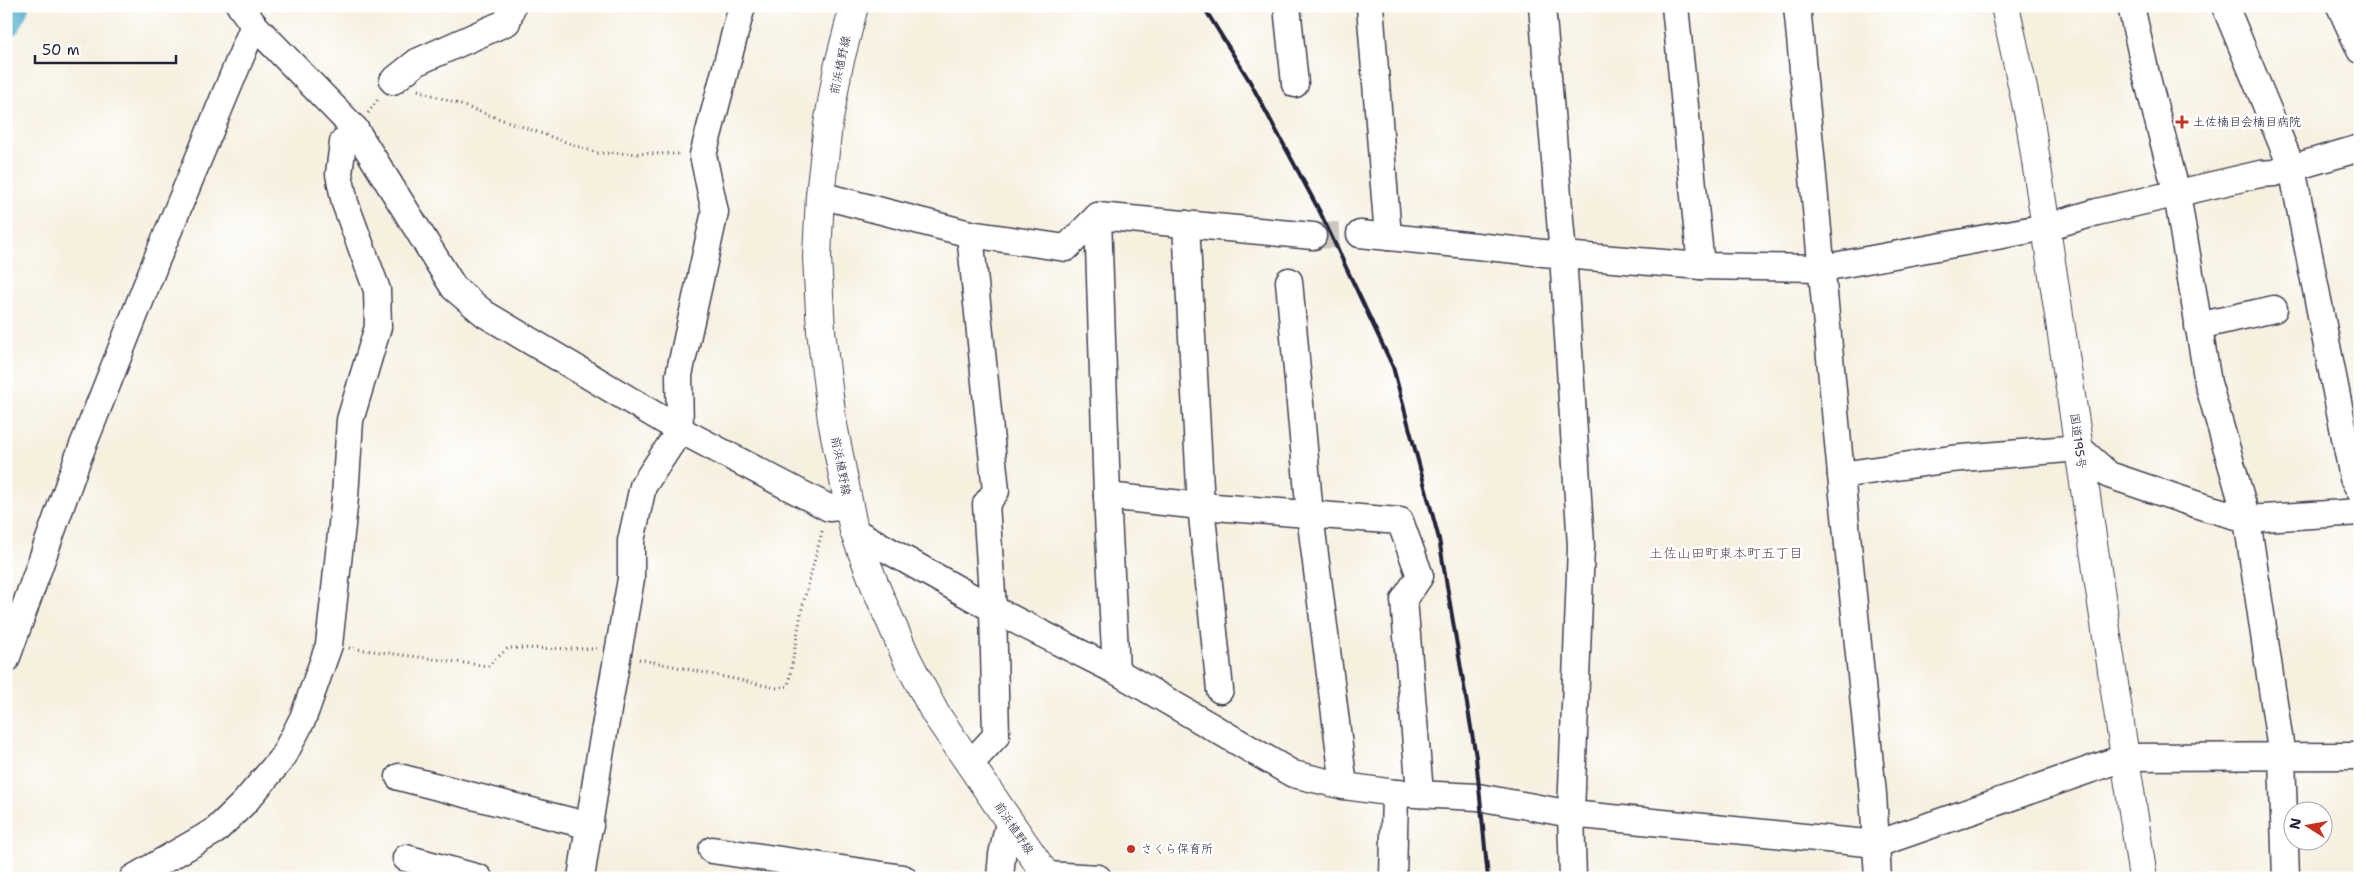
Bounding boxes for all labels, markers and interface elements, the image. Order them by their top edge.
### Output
scale bar [35,32,176,64]
street label: 前浜植野線 [826,34,854,96]
text: 50 m [42,40,80,60]
place label: 土佐楠目会楠目病院 [2193,114,2301,130]
marker: 土佐楠目会楠目病院 [2175,115,2189,129]
street label: 国道195号 [2066,412,2090,470]
street label: 前浜植野線 [827,435,855,497]
district label: 土佐山田町東本町五丁目 [1649,544,1803,562]
street label: 前浜植野線 [991,799,1037,857]
north arrow [2284,802,2334,852]
text: N [2285,816,2305,831]
place label: さくら保育所 [1141,841,1213,857]
marker: さくら保育所 [1125,843,1137,855]

